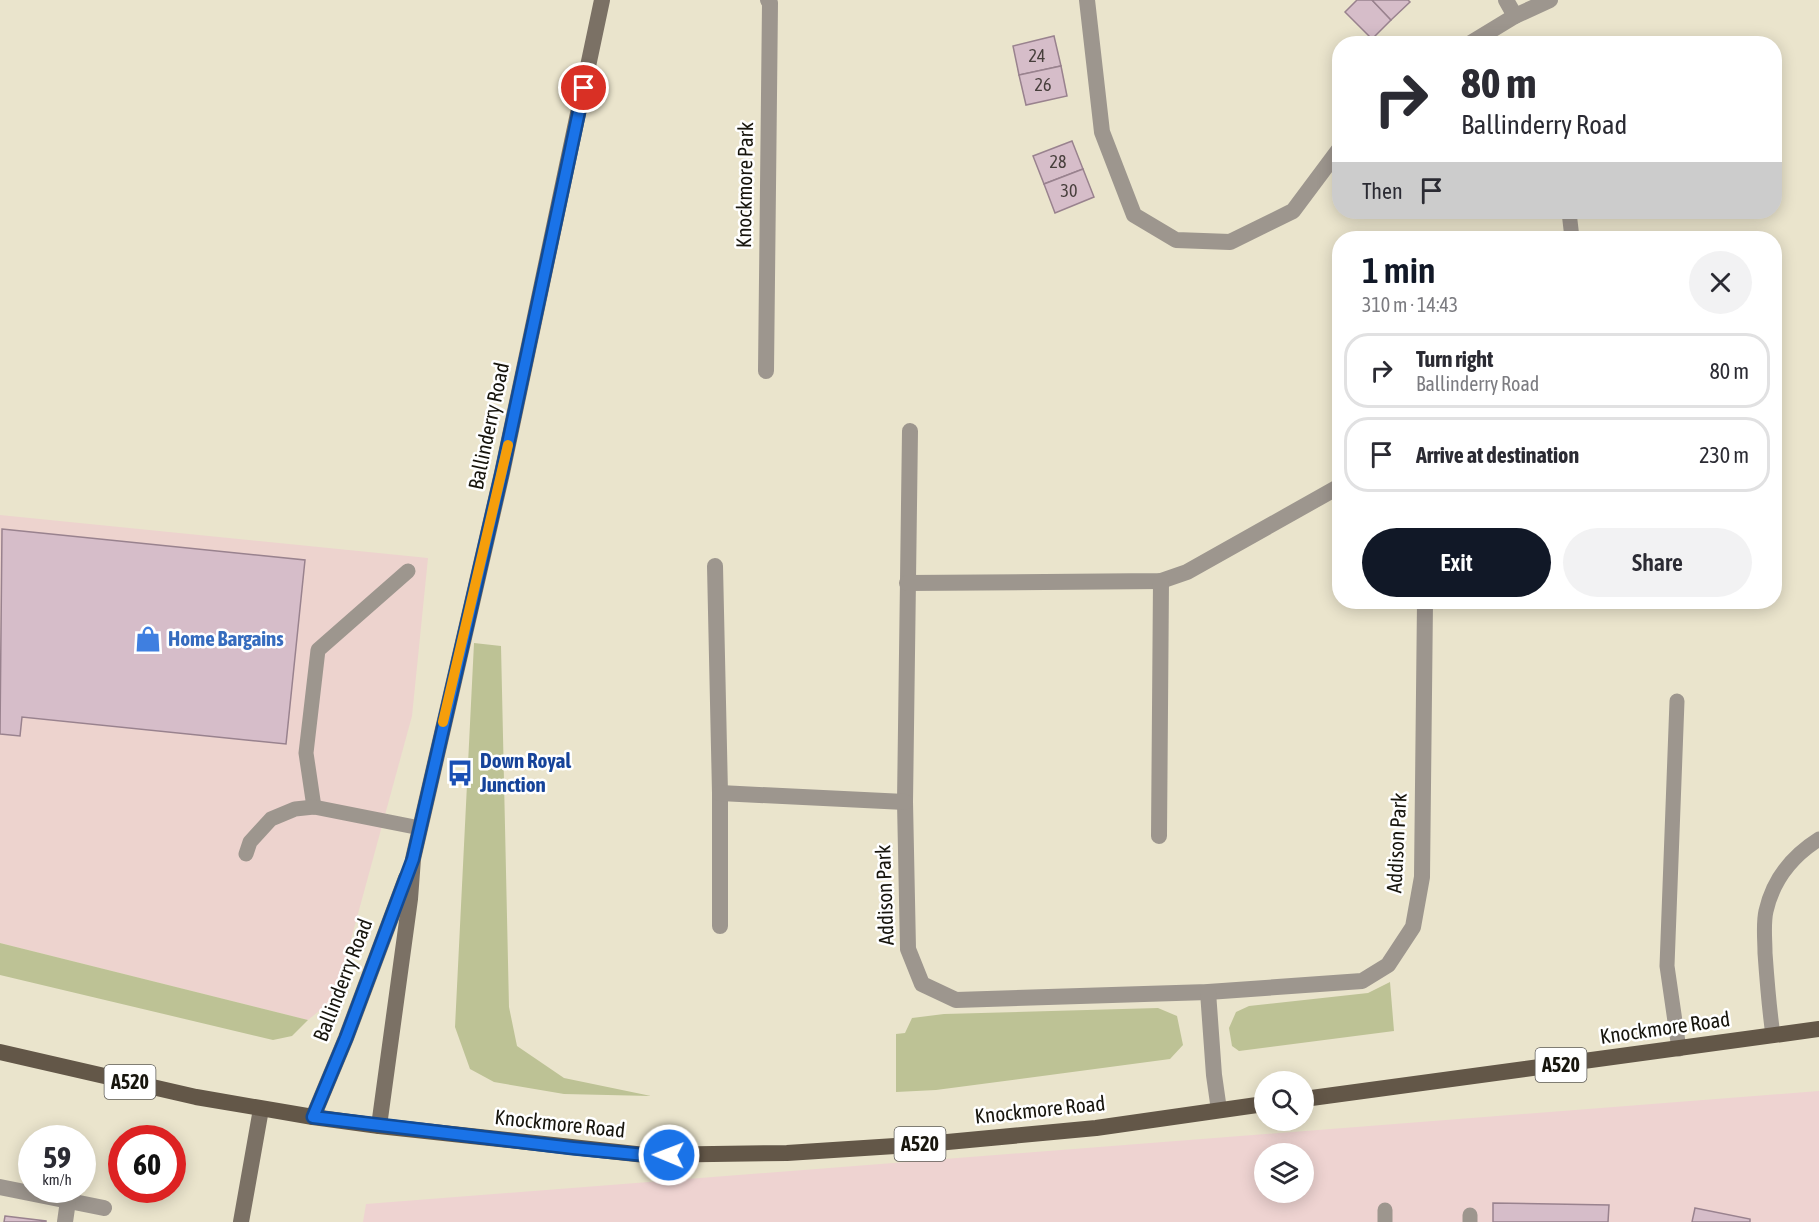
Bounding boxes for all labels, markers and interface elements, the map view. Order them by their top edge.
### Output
house number: 24 [1029,45,1045,66]
text: 80 m [1461,59,1536,107]
icon: right [1362,60,1440,138]
pin [558,62,609,113]
icon: arrive [567,71,600,104]
house number: 26 [1035,74,1051,95]
text: Ballinderry Road [1461,109,1627,140]
street label: Knockmore Park [731,122,757,248]
house number: 28 [1050,151,1066,172]
icon: arrive [1415,174,1448,207]
text: Then [1362,178,1403,204]
house number: 30 [1061,180,1077,201]
text: 1 min [1362,249,1436,291]
button: close [1689,251,1752,314]
text: 310 m · 14:43 [1362,293,1458,316]
text: Turn right [1416,346,1493,372]
icon: right [1365,354,1398,387]
text: 80 m [1709,358,1749,384]
street label: Ballinderry Road [463,360,513,492]
text: Ballinderry Road [1416,372,1539,395]
icon: arrive [1365,438,1398,471]
text: Arrive at destination [1416,442,1579,468]
text: 230 m [1699,442,1749,468]
button: Exit [1362,528,1551,597]
button: Share [1563,528,1752,597]
shop icon: Home Bargains [133,624,163,654]
place label: Home Bargains [168,626,284,650]
place label: Down Royal Junction [479,748,571,796]
bus stop icon: Down Royal Junction [445,758,475,788]
street label: Addison Park [1381,792,1411,894]
street label: Addison Park [870,844,898,946]
street label: Ballinderry Road [308,915,376,1044]
street label: Knockmore Road [1598,1006,1731,1048]
road number: A520 [1536,1048,1586,1082]
road number: A520 [104,1065,156,1099]
map controls [1254,1071,1314,1203]
button: search [1254,1071,1314,1131]
street label: Knockmore Road [973,1090,1106,1128]
street label: Knockmore Road [494,1104,627,1142]
position arrow [637,1123,701,1187]
speed limit sign: 60 [108,1125,186,1203]
road number: A520 [894,1127,946,1161]
text: 59 [43,1140,71,1174]
button: layers [1254,1143,1314,1203]
text: km/h [42,1171,72,1188]

